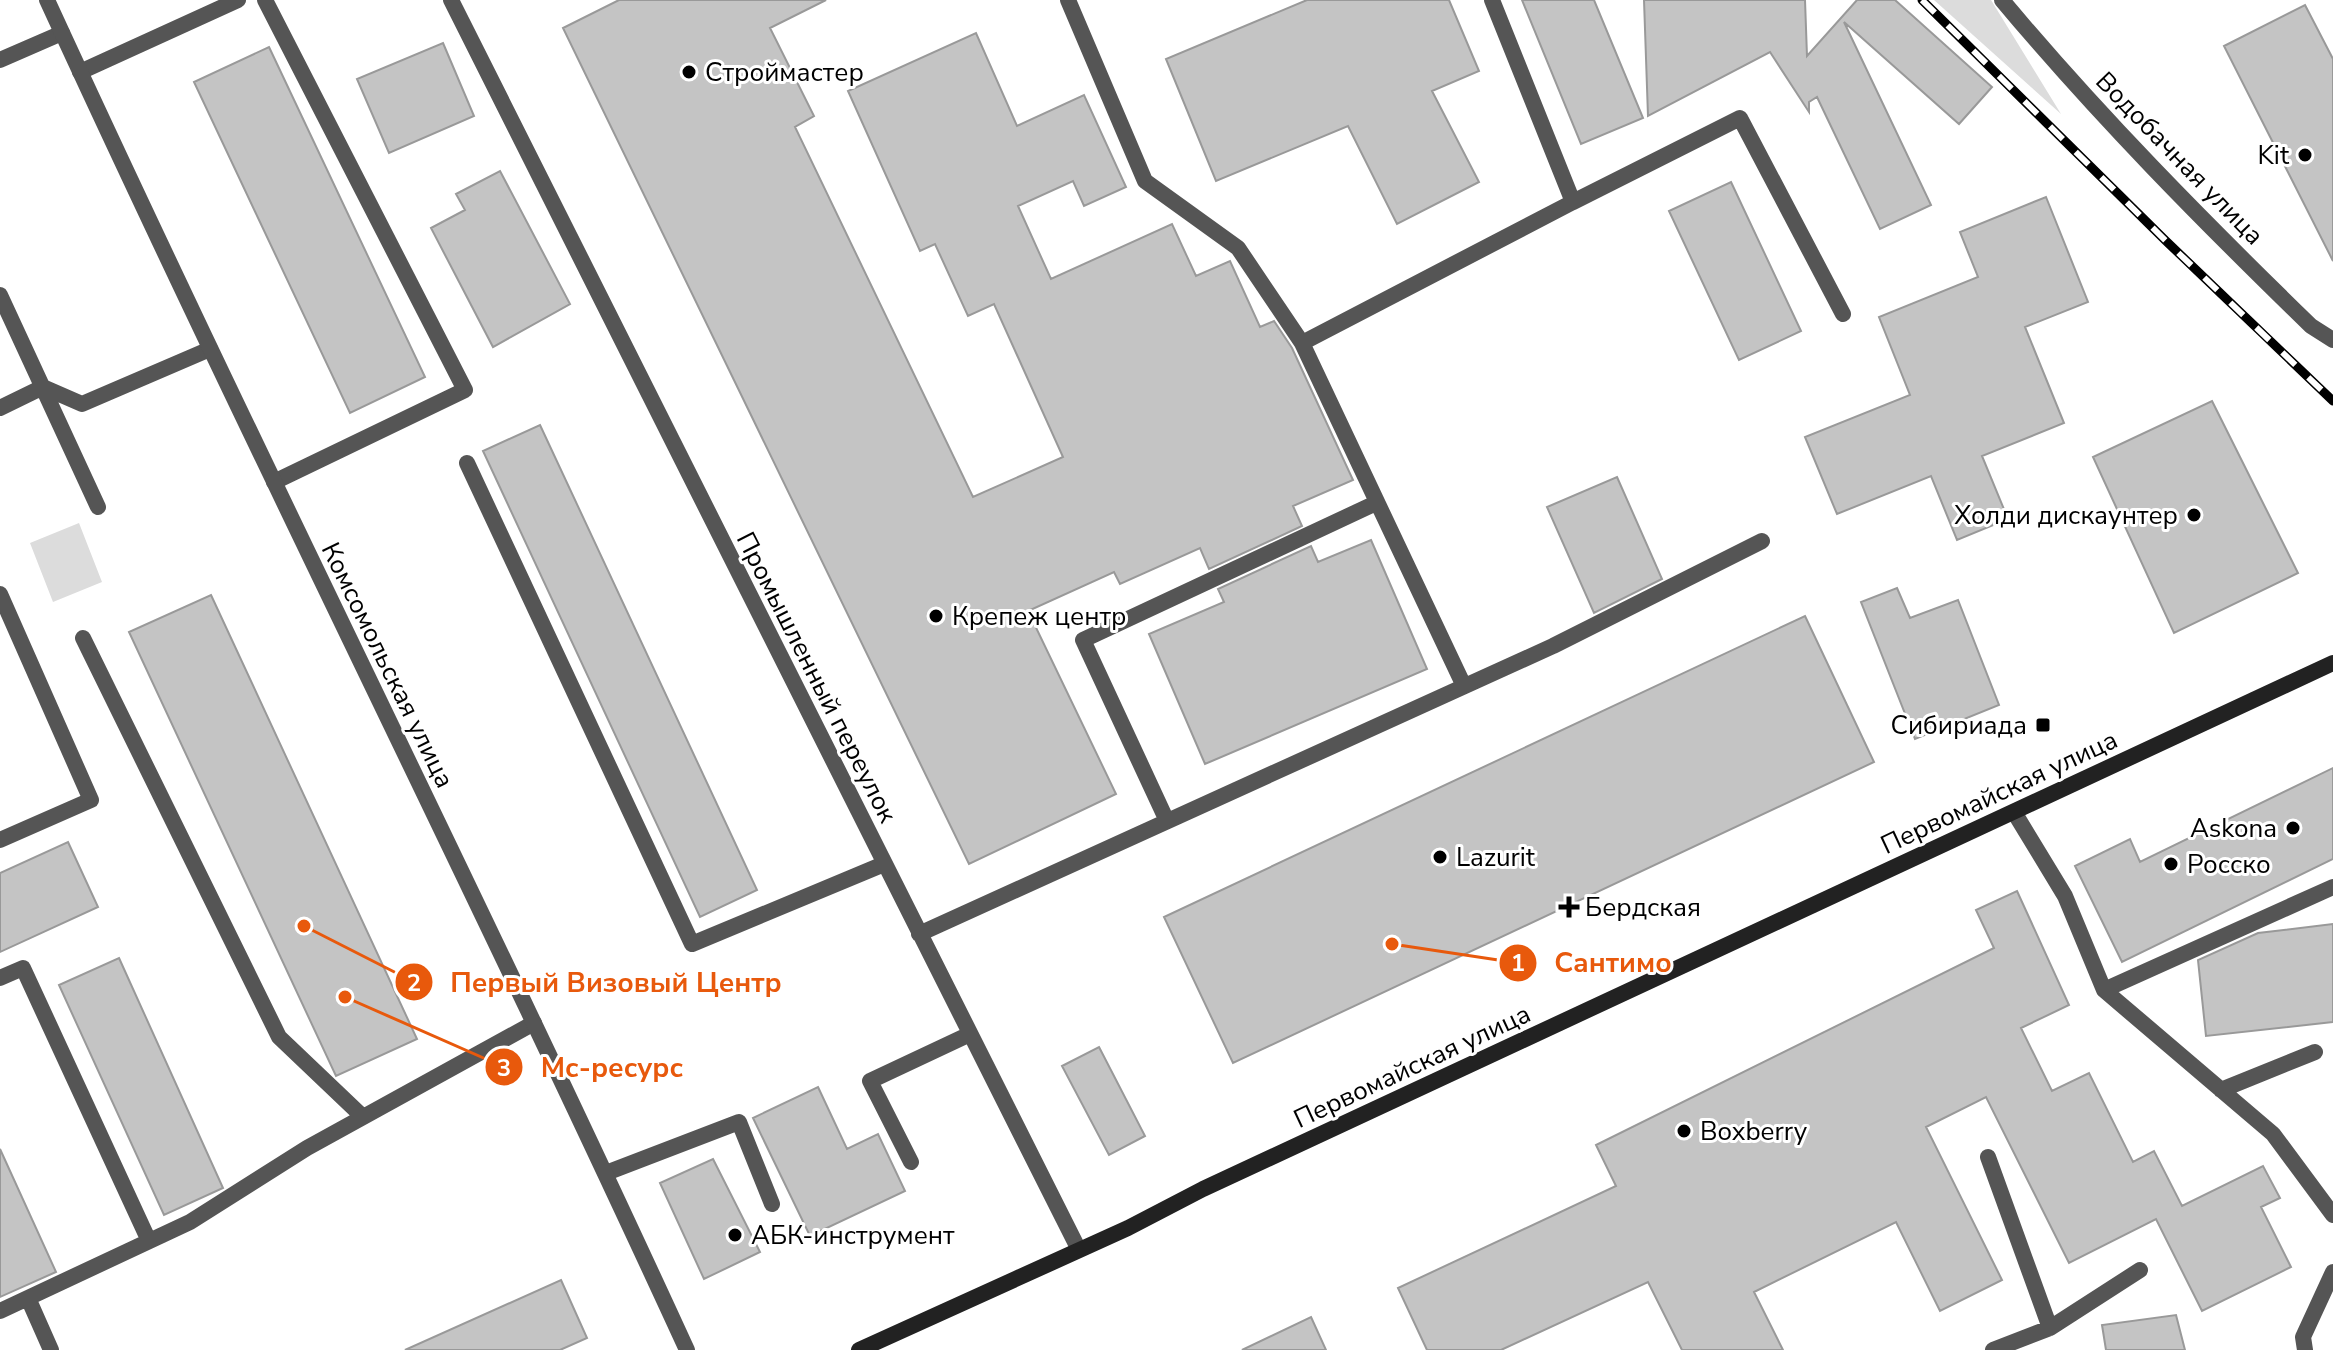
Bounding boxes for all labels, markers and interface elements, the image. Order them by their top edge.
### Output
place label: Строймастер [705,55,864,90]
marker: Строймастер [680,63,698,81]
street label: Водобачная улица [2088,64,2271,252]
place label: Kit [2258,138,2290,173]
marker: Kit [2296,146,2314,164]
place label: Холди дискаунтер [1954,498,2178,533]
marker: Холди дискаунтер [2185,506,2203,524]
street label: Промышленный переулок [728,526,905,829]
street label: Комсомольская улица [313,537,462,794]
place label: Крепеж центр [952,599,1126,634]
marker: Крепеж центр [927,607,945,625]
place label: Сибириада [1890,708,2027,743]
marker: Сибириада [2034,716,2052,734]
street label: Первомайская улица [1875,722,2123,863]
place label: Askona [2190,811,2277,846]
marker: Askona [2284,819,2302,837]
place label: Lazurit [1456,840,1536,875]
place label: Росско [2187,847,2271,882]
marker: Lazurit [1431,848,1449,866]
marker: Росско [2162,855,2180,873]
place label: Бердская [1585,890,1701,925]
marker: Бердская [1560,898,1578,916]
callout: Сантимо [1498,937,1687,989]
text: Сантимо [1554,944,1672,982]
text: 1 [1511,947,1525,979]
callout: Первый Визовый Центр [394,956,798,1008]
text: Первый Визовый Центр [450,964,782,1002]
text: 2 [407,967,421,999]
street label: Первомайская улица [1288,996,1536,1137]
callout: Мс-ресурс [484,1041,699,1093]
text: Мс-ресурс [541,1049,684,1087]
text: 3 [497,1052,511,1084]
place label: Boxberry [1700,1114,1808,1149]
marker: Boxberry [1675,1122,1693,1140]
place label: АБК-инструмент [751,1218,955,1253]
marker: АБК-инструмент [726,1226,744,1244]

